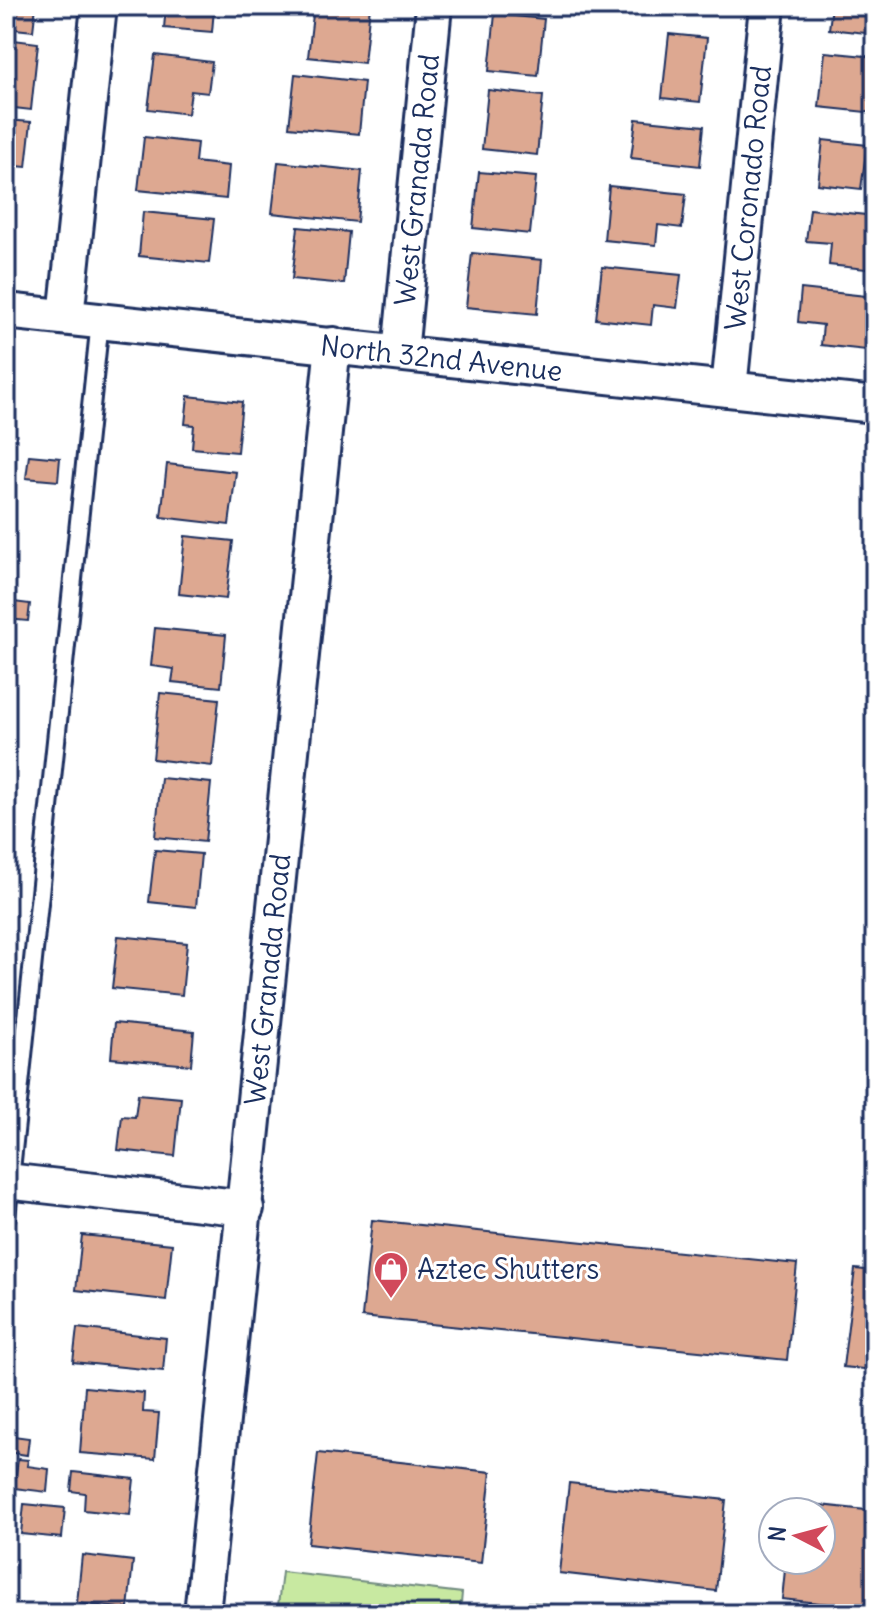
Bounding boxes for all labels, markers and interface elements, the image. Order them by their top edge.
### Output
street label: West Granada Road [387,52,447,307]
street label: West Coronado Road [717,64,779,332]
street label: North 32nd Avenue [319,327,564,389]
street label: West Granada Road [237,852,298,1107]
shop icon: Aztec Shutters [372,1250,410,1300]
place label: Aztec Shutters [417,1251,599,1287]
north arrow [757,1496,837,1576]
text: N [762,1525,792,1543]

